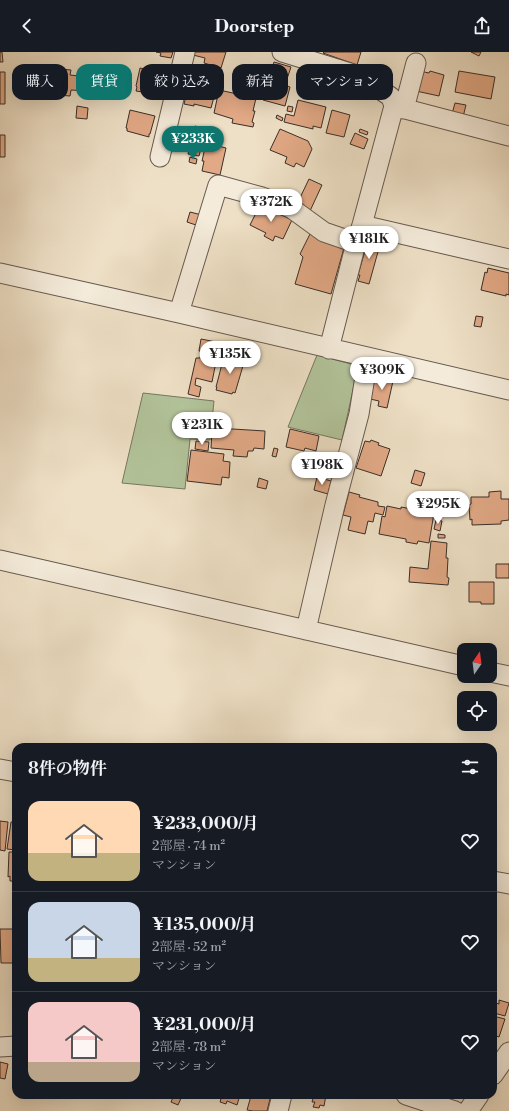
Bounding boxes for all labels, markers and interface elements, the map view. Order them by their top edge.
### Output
icon: back [16,15,38,37]
text: Doorstep [214,15,295,38]
icon: share [471,15,493,37]
chip: 購入 [12,64,68,100]
chip: 賃貸 [76,64,132,100]
chip: 絞り込み [140,64,224,100]
chip: 新着 [232,64,288,100]
chip: マンション [296,64,393,100]
pin: ¥233K [165,126,221,160]
text: ¥233K [171,131,215,147]
pin: ¥372K [243,189,299,223]
text: ¥372K [249,194,293,210]
pin: ¥181K [341,226,397,260]
text: ¥181K [349,231,389,247]
pin: ¥135K [202,341,258,375]
text: ¥135K [209,346,251,362]
pin: ¥309K [354,357,410,391]
text: ¥309K [359,362,405,378]
pin: ¥231K [174,412,230,446]
text: ¥231K [181,417,223,433]
pin: ¥198K [294,452,350,486]
text: ¥198K [300,457,344,473]
pin: ¥295K [410,491,466,525]
text: ¥295K [416,496,460,512]
north arrow [457,643,497,683]
map controls [457,643,497,731]
button: locate [457,691,497,731]
icon: filters [459,756,481,778]
text: 8件の物件 [28,758,107,780]
text: ¥233,000/月 [152,813,259,835]
icon: home [60,817,108,865]
icon: heart [459,830,481,852]
text: 2部屋 · 74 m² [152,838,225,854]
text: マンション [152,857,216,873]
text: ¥135,000/月 [152,914,257,936]
icon: home [60,918,108,966]
icon: heart [459,931,481,953]
text: 2部屋 · 52 m² [152,939,226,955]
text: マンション [152,958,216,974]
text: ¥231,000/月 [152,1014,256,1036]
icon: home [60,1018,108,1066]
icon: heart [459,1031,481,1053]
text: 2部屋 · 78 m² [152,1039,226,1055]
text: マンション [152,1058,216,1074]

